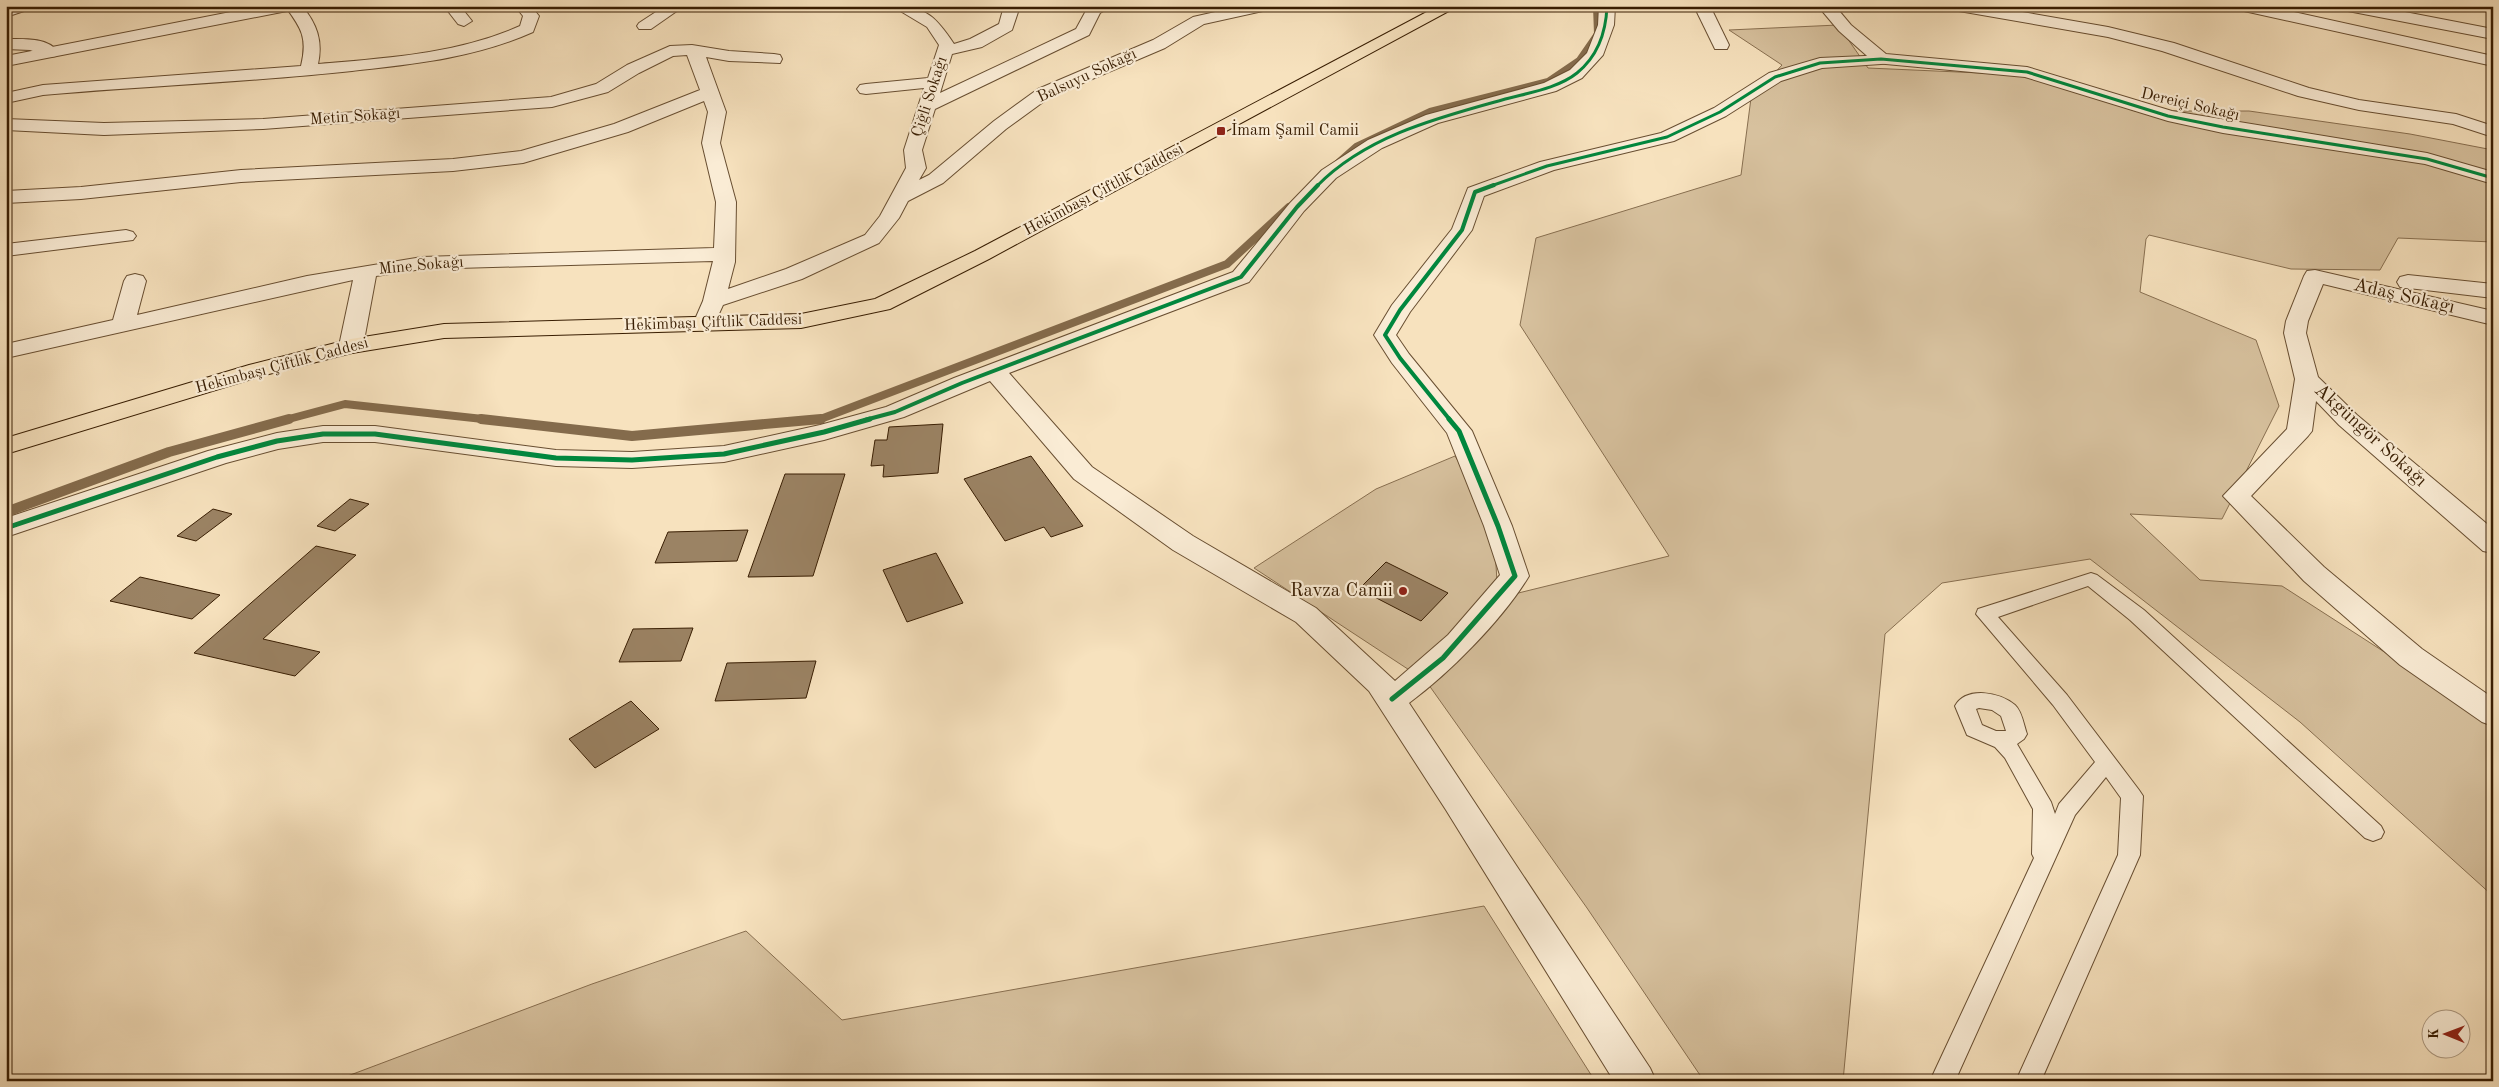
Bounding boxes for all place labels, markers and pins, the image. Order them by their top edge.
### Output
place label: İmam Şamil Camii [1231,119,1359,139]
marker: İmam Şamil Camii [1215,125,1227,137]
place label: Ravza Camii [1290,582,1393,601]
marker: Ravza Camii [1397,585,1409,597]

